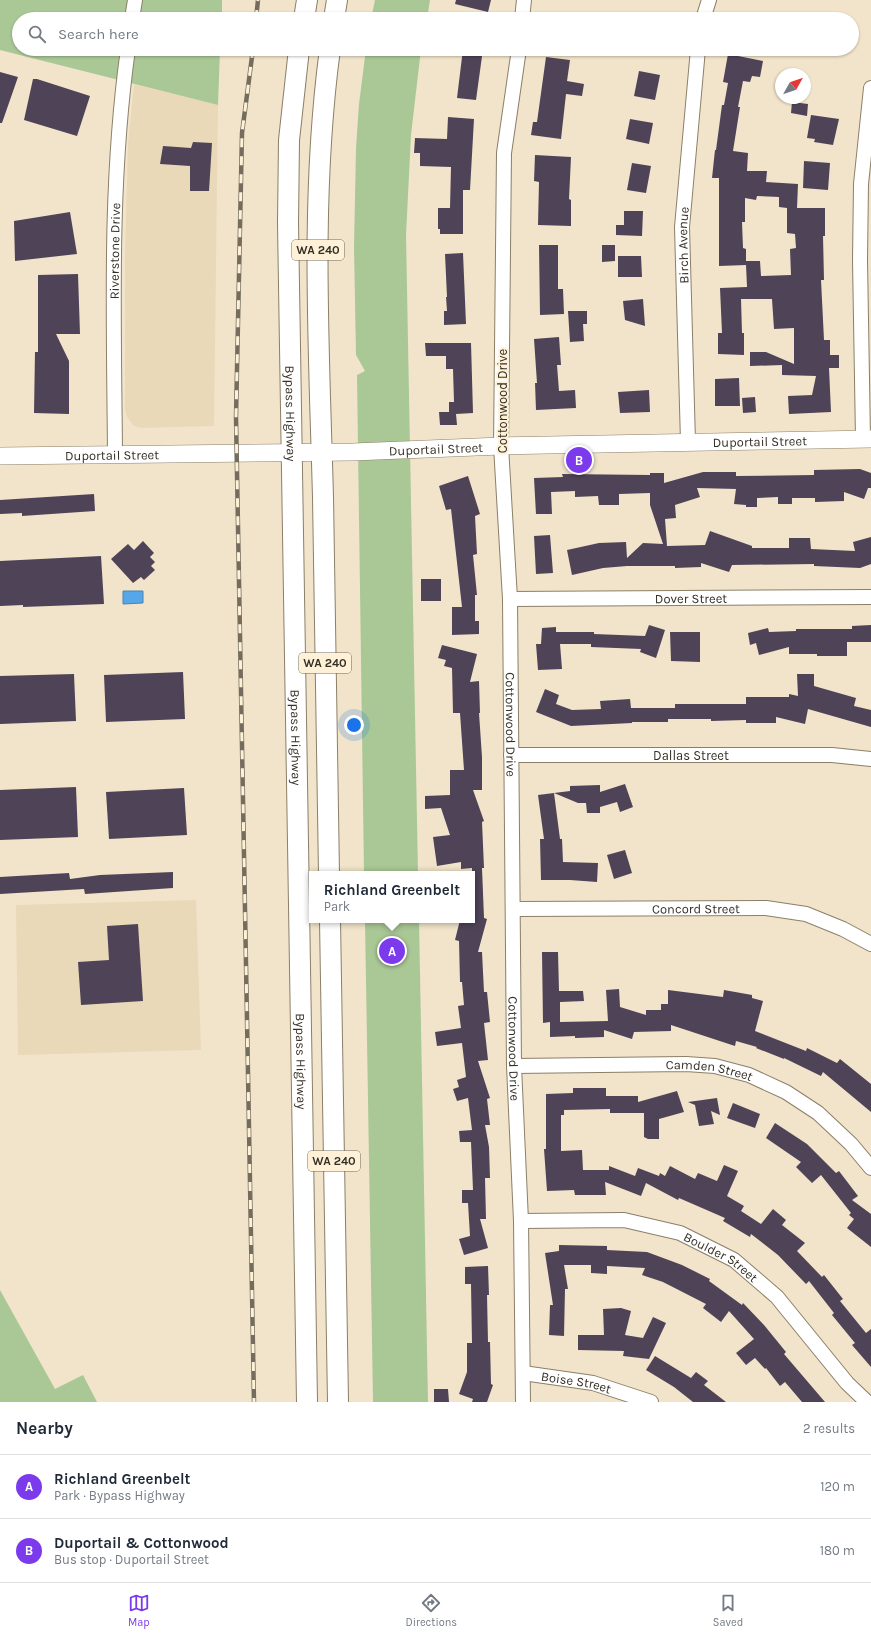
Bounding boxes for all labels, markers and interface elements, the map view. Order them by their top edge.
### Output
search box [12,12,859,56]
icon: search [26,23,48,45]
text: Search here [58,25,139,43]
north arrow [775,68,811,104]
street label: Riverstone Drive [107,202,123,299]
street label: Birch Avenue [675,206,692,284]
road number: WA 240 [292,240,344,260]
street label: Cottonwood Drive [495,348,510,453]
street label: Bypass Highway [282,365,299,462]
street label: Duportail Street [713,433,807,450]
street label: Duportail Street [389,440,483,459]
pin: B [566,445,592,475]
street label: Duportail Street [65,447,159,463]
street label: Dover Street [655,591,727,606]
road number: WA 240 [299,653,351,673]
street label: Cottonwood Drive [503,672,519,777]
street label: Bypass Highway [288,689,304,786]
your location [344,715,364,735]
street label: Dallas Street [653,748,729,763]
popup [309,871,475,923]
text: Richland Greenbelt [324,881,460,899]
text: Park [324,899,350,914]
street label: Concord Street [652,901,740,916]
pin: A [379,936,405,966]
street label: Cottonwood Drive [505,996,523,1102]
street label: Bypass Highway [293,1013,309,1110]
street label: Camden Street [666,1057,756,1084]
road number: WA 240 [308,1151,360,1171]
street label: Boulder Street [681,1229,761,1285]
street label: Boise Street [540,1369,613,1397]
text: Nearby [16,1418,73,1438]
text: 2 results [803,1421,855,1436]
text: Richland Greenbelt [54,1470,190,1488]
text: A [25,1479,33,1494]
text: 120 m [820,1479,855,1494]
text: Park · Bypass Highway [54,1488,185,1503]
text: Duportail & Cottonwood [54,1534,229,1552]
text: B [25,1543,33,1558]
text: 180 m [820,1543,855,1558]
text: Bus stop · Duportail Street [54,1552,209,1567]
tab: Map [128,1592,150,1629]
tab: Directions [405,1592,457,1629]
tab: Saved [713,1592,743,1629]

